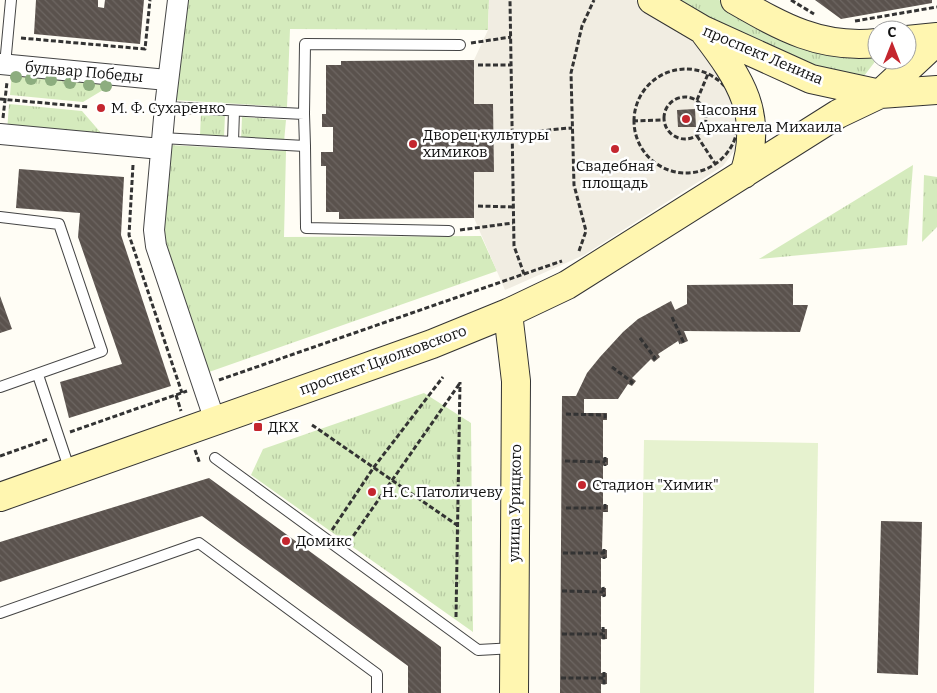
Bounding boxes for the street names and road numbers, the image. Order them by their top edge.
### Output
street label: проспект Ленина [700,22,826,88]
street label: бульвар Победы [24,58,144,86]
street label: проспект Циолковского [297,321,469,399]
street label: улица Урицкого [505,444,525,563]

